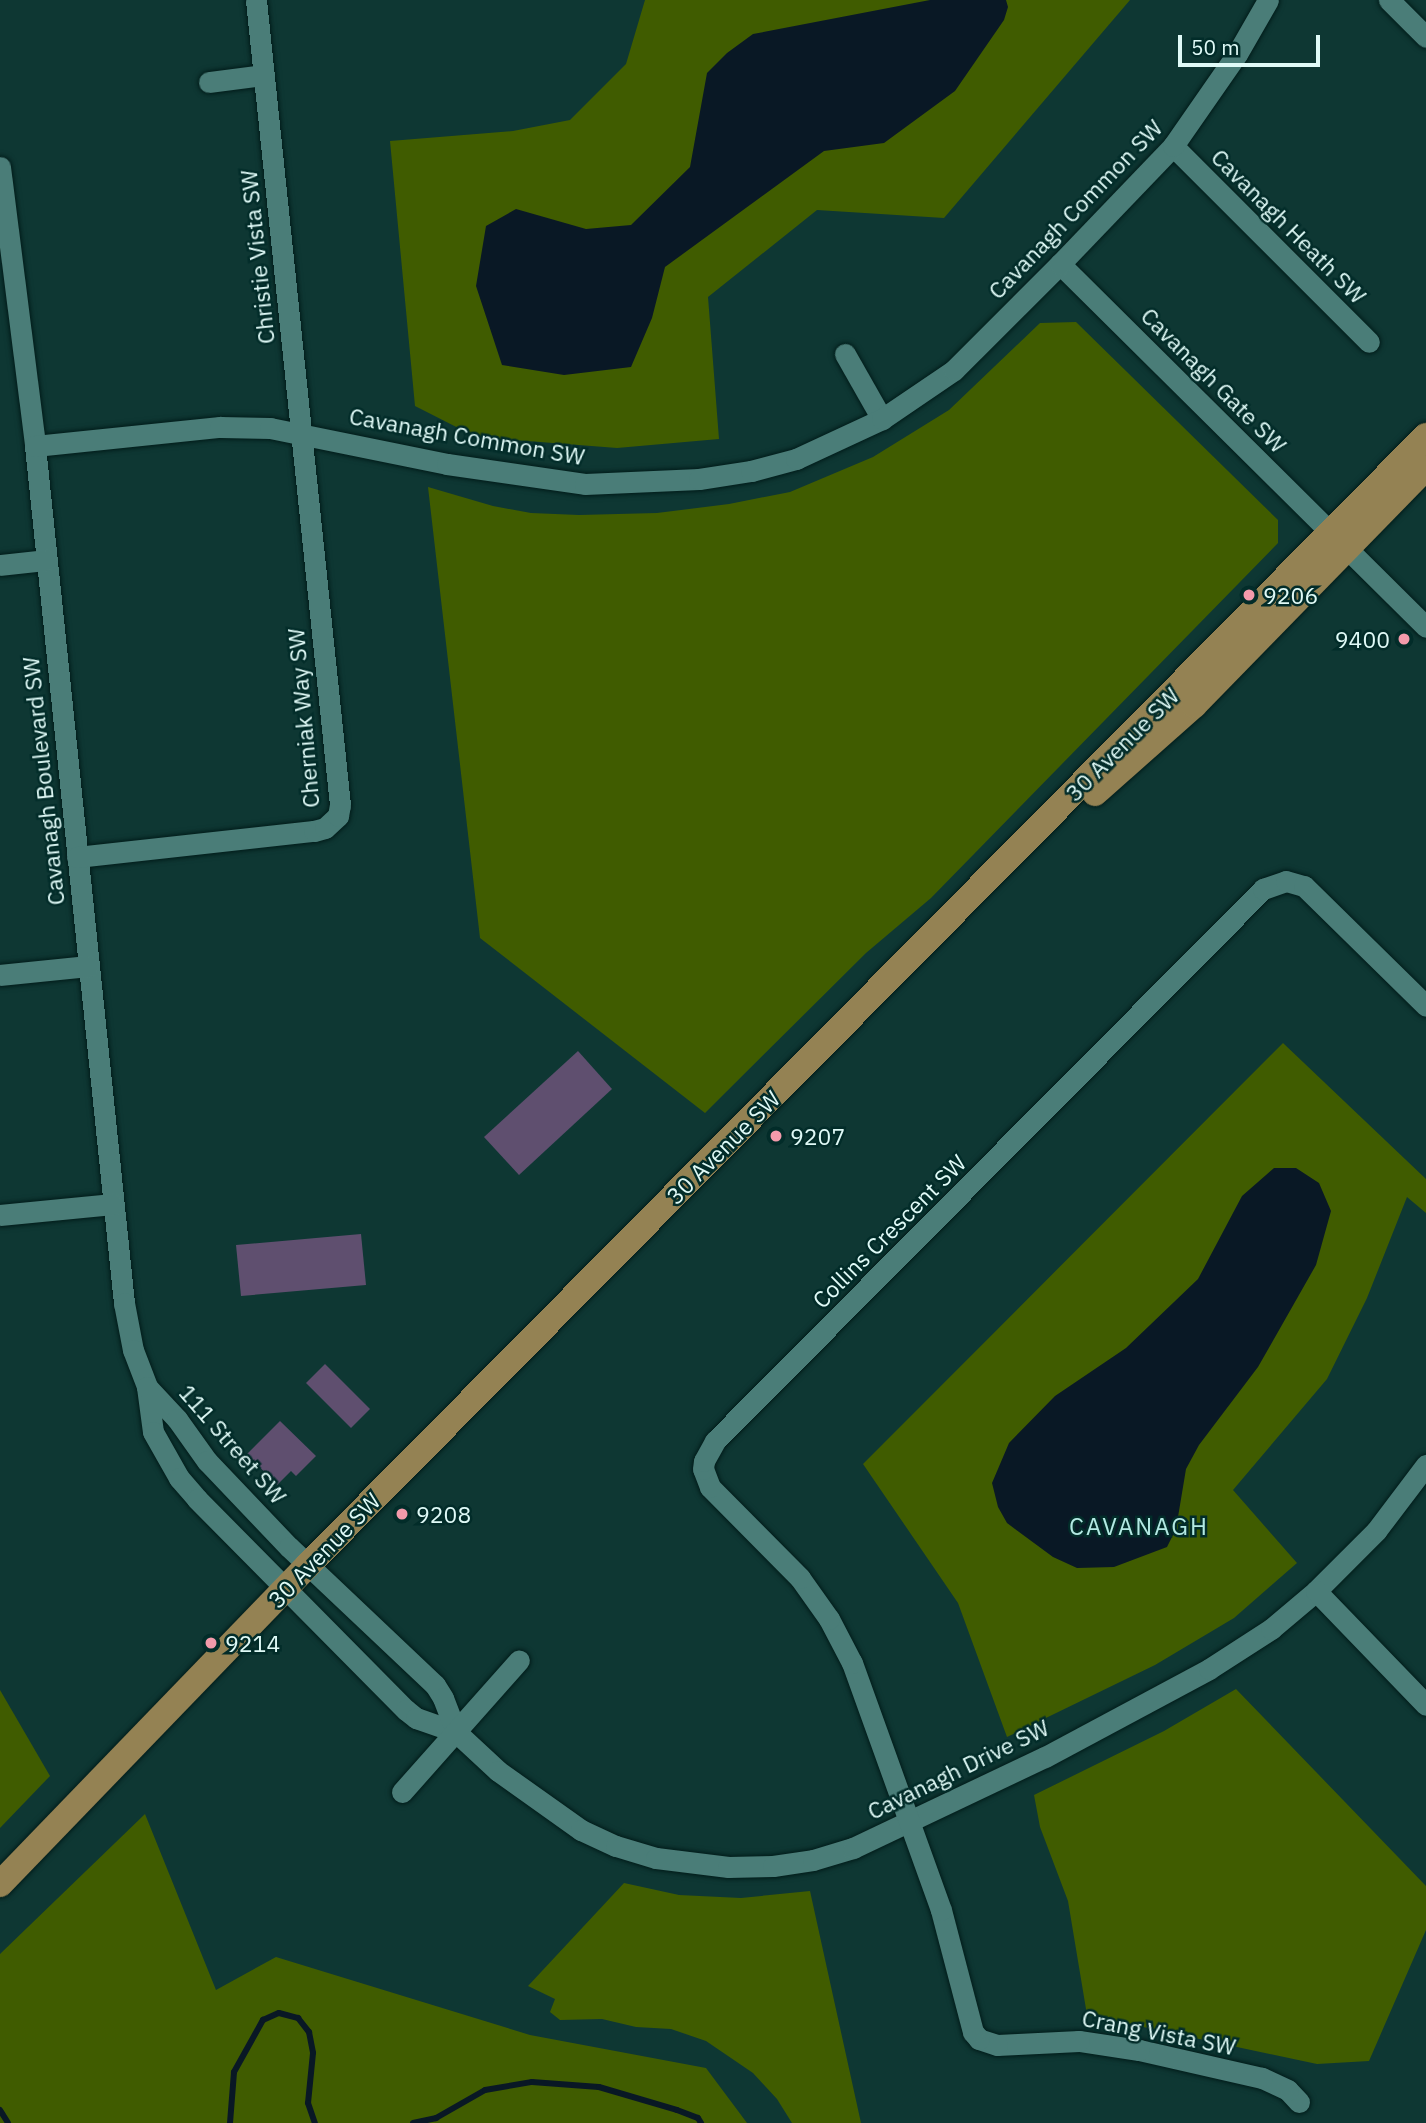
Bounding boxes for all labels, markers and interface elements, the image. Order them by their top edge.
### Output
scale bar [1181,21,1323,65]
text: 50 m [1191,33,1240,61]
street label: Cavanagh Common SW [982,114,1168,304]
street label: Cavanagh Heath SW [1206,143,1372,309]
street label: Christie Vista SW [234,169,280,345]
street label: Cavanagh Gate SW [1136,302,1292,458]
street label: Cavanagh Common SW [347,402,587,470]
place label: 9206 [1263,581,1318,609]
marker: 9206 [1241,587,1257,603]
place label: 9400 [1335,625,1390,653]
street label: Cherniak Way SW [281,627,325,809]
marker: 9400 [1396,631,1412,647]
street label: Cavanagh Boulevard SW [16,655,70,907]
street label: 30 Avenue SW [1059,681,1185,807]
street label: 30 Avenue SW [660,1084,786,1210]
place label: 9207 [790,1122,845,1150]
marker: 9207 [768,1128,784,1144]
street label: Collins Crescent SW [806,1148,972,1314]
street label: 111 Street SW [174,1379,292,1509]
street label: 30 Avenue SW [262,1487,386,1613]
place label: 9208 [416,1500,471,1528]
marker: 9208 [394,1506,410,1522]
district label: CAVANAGH [1070,1513,1208,1541]
place label: 9214 [225,1629,280,1657]
marker: 9214 [203,1635,219,1651]
street label: Cavanagh Drive SW [863,1713,1053,1825]
street label: Crang Vista SW [1080,2004,1238,2060]

